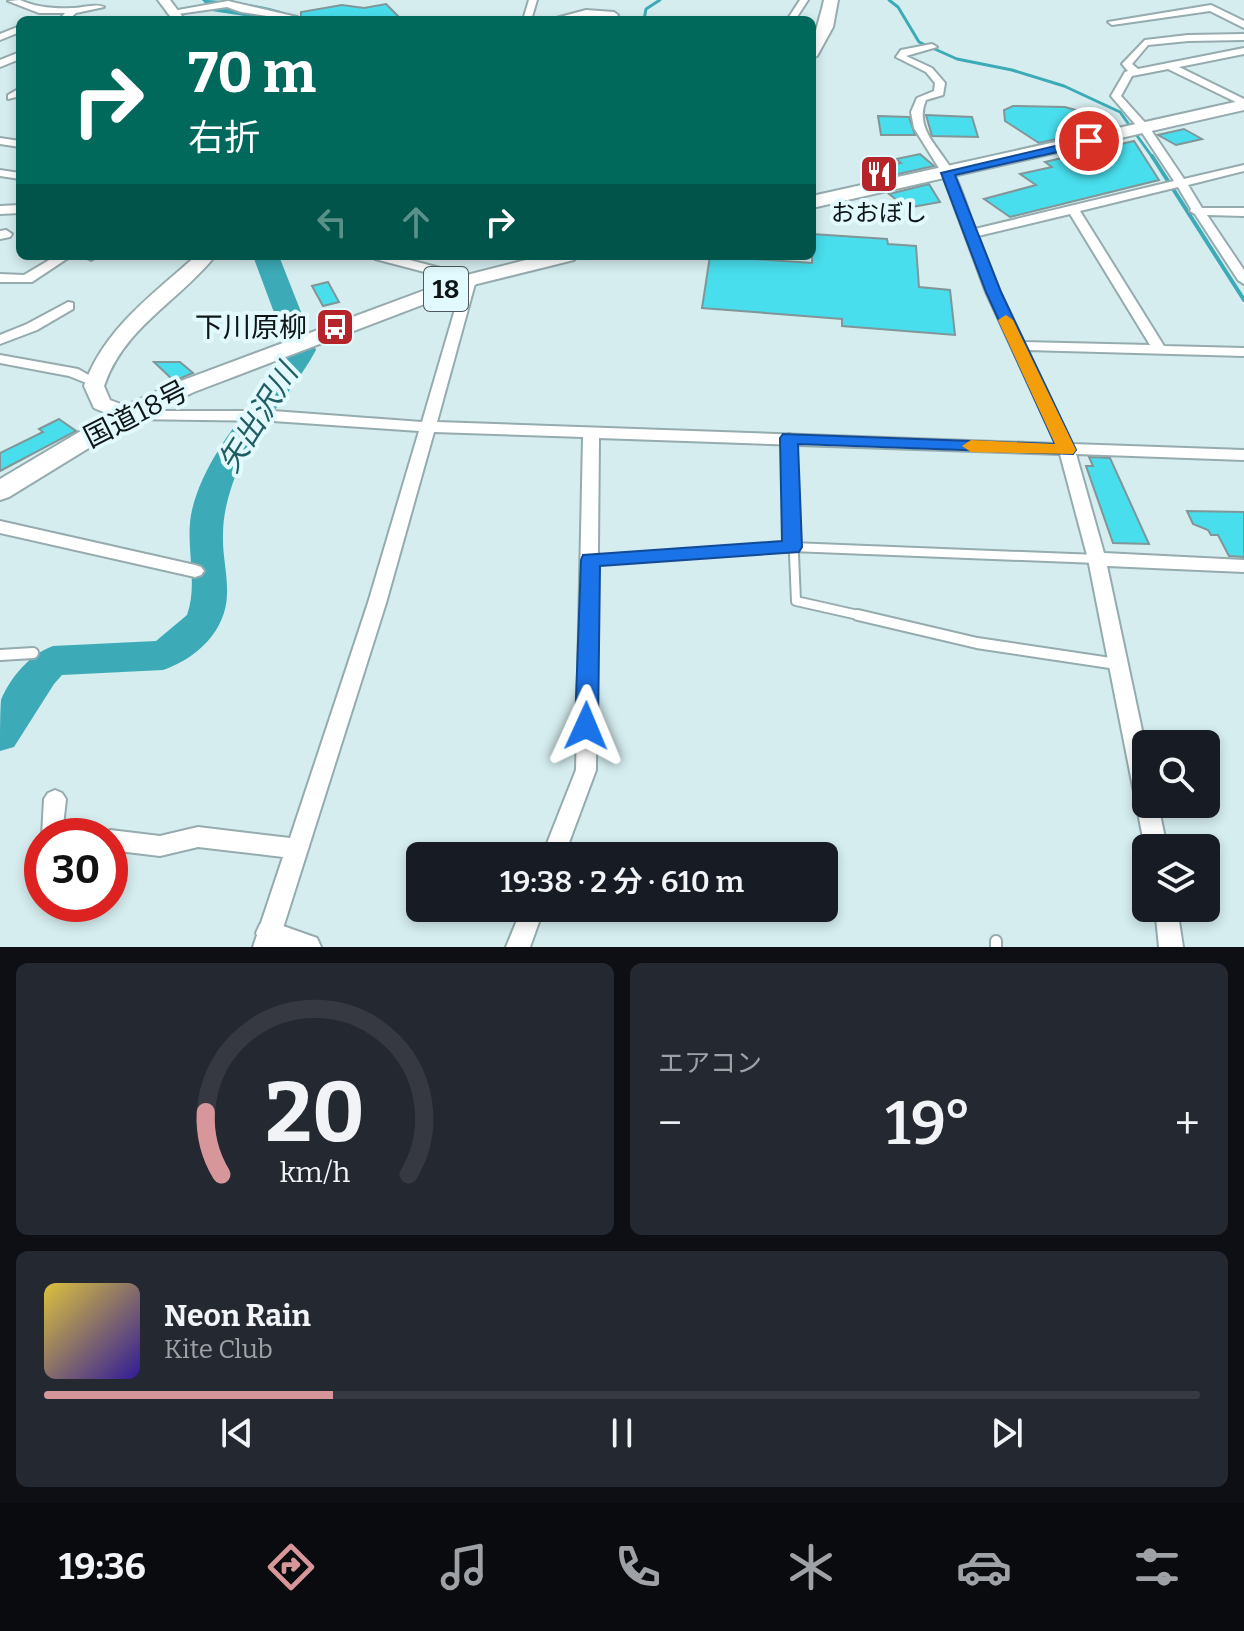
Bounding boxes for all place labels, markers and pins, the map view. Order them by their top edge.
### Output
pin [1055,107,1123,175]
restaurant icon: おおぼし [858,153,900,195]
place label: おおぼし [831,199,927,227]
bus stop icon: 下川原柳 [314,306,356,348]
place label: 下川原柳 [195,311,307,344]

